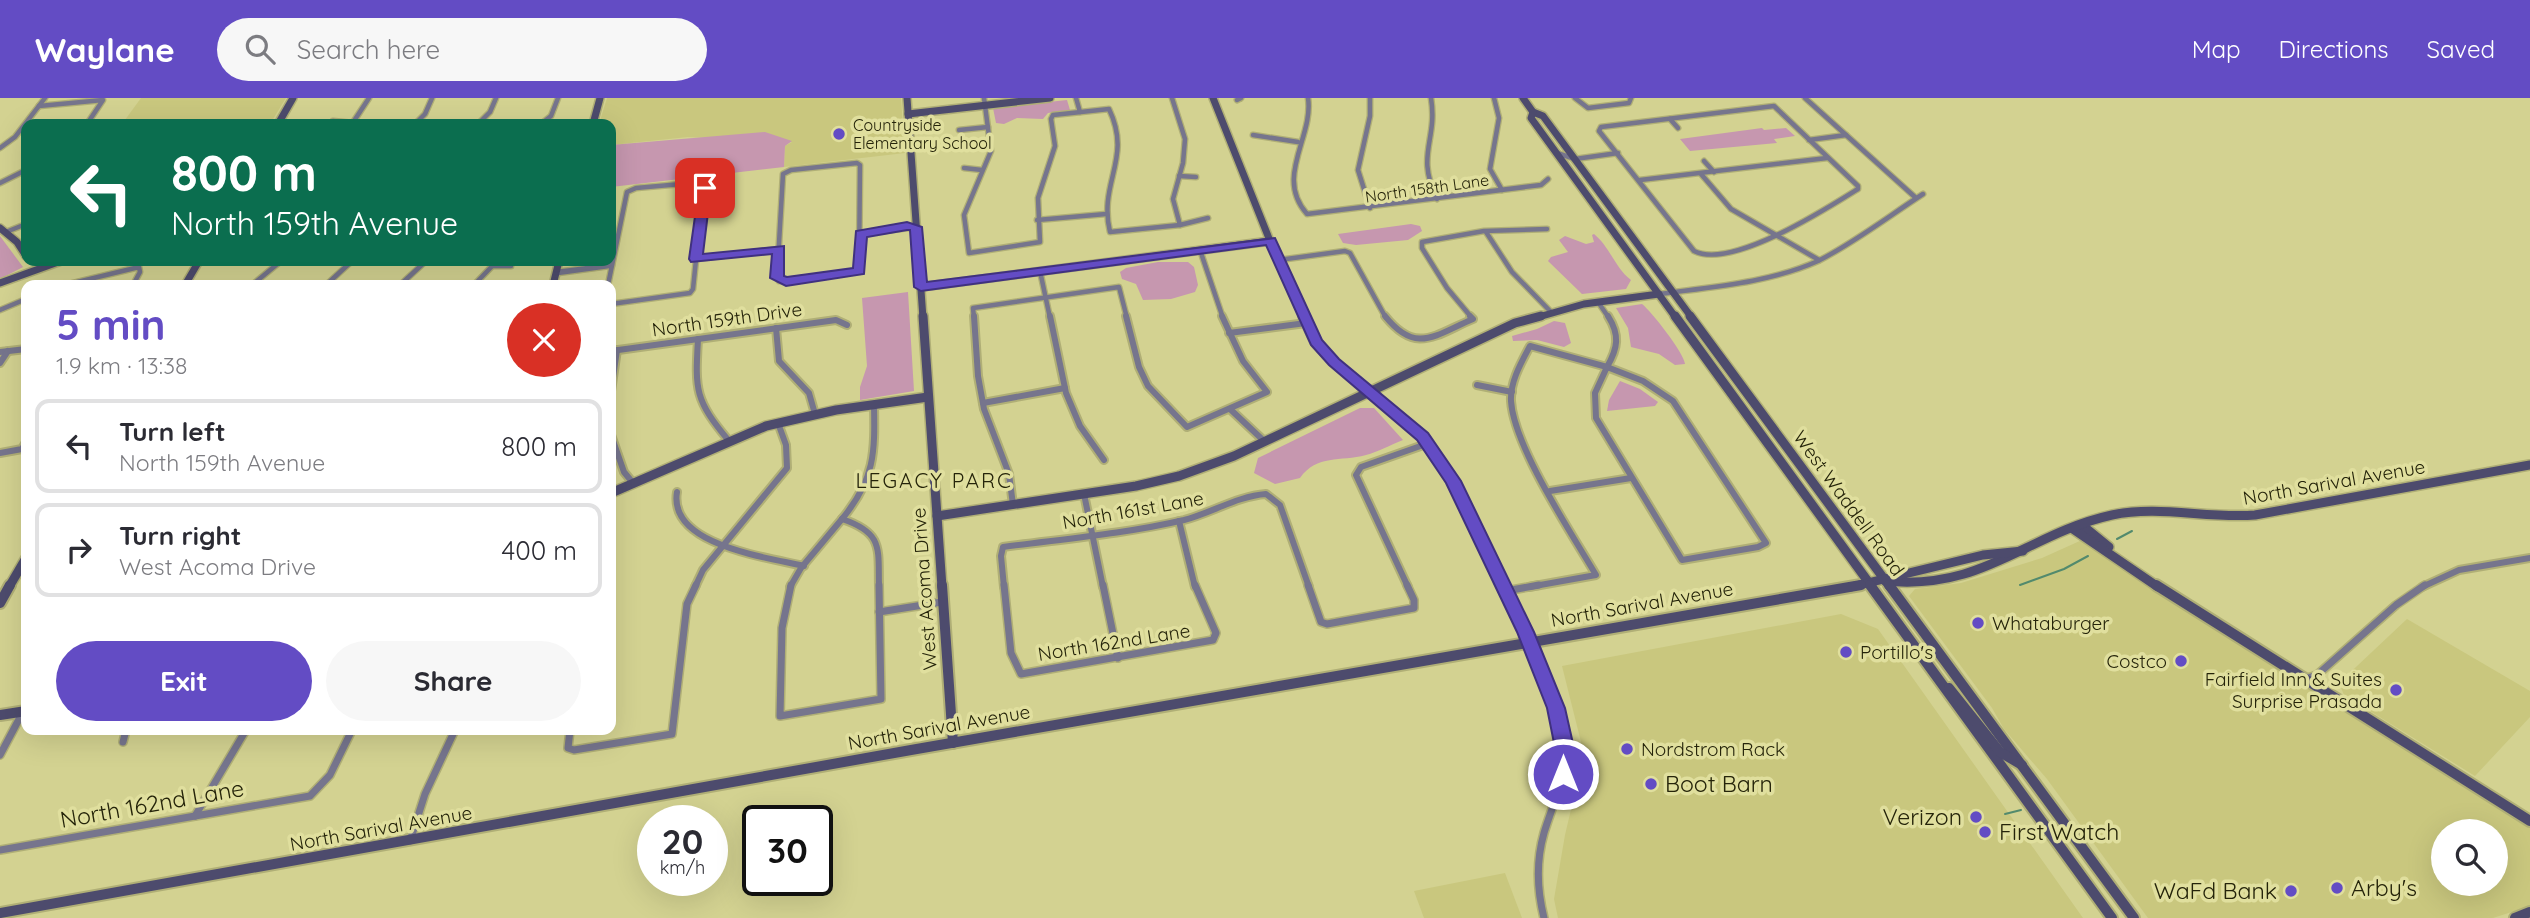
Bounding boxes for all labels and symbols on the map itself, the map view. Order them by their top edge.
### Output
place label: Countryside Elementary School [853,115,992,153]
marker: Countryside Elementary School [831,126,847,142]
pin [675,158,735,218]
street label: North 158th Lane [1364,169,1490,207]
street label: North 159th Drive [650,297,804,341]
street label: West Waddell Road [1788,426,1910,580]
street label: North Sarival Avenue [2241,454,2427,510]
district label: LEGACY PARC [855,467,1013,493]
street label: North 161st Lane [1060,486,1206,534]
street label: West Acoma Drive [906,507,942,671]
street label: North Sarival Avenue [1549,576,1735,632]
place label: Whataburger [1992,611,2110,635]
marker: Whataburger [1970,615,1986,631]
street label: North 162nd Lane [1036,618,1192,666]
place label: Portillo's [1860,640,1933,664]
marker: Portillo's [1838,644,1854,660]
place label: Costco [2107,649,2167,673]
marker: Costco [2173,653,2189,669]
place label: Fairfield Inn & Suites Surprise Prasada [2205,667,2382,713]
marker: Fairfield Inn & Suites Surprise Prasada [2388,682,2404,698]
street label: North Sarival Avenue [846,699,1032,755]
position arrow [1526,737,1600,811]
place label: Nordstrom Rack [1641,737,1785,761]
marker: Nordstrom Rack [1619,741,1635,757]
place label: Boot Barn [1665,769,1773,798]
street label: North 162nd Lane [58,773,246,834]
marker: Boot Barn [1643,776,1659,792]
street label: North Sarival Avenue [288,800,474,856]
place label: Verizon [1882,802,1962,831]
speed limit sign: 30 [742,805,833,896]
marker: Verizon [1968,809,1984,825]
place label: First Watch [1999,817,2119,846]
marker: First Watch [1977,824,1993,840]
place label: Arby's [2351,873,2417,902]
place label: WaFd Bank [2154,876,2277,905]
marker: Arby's [2329,880,2345,896]
marker: WaFd Bank [2283,883,2299,899]

